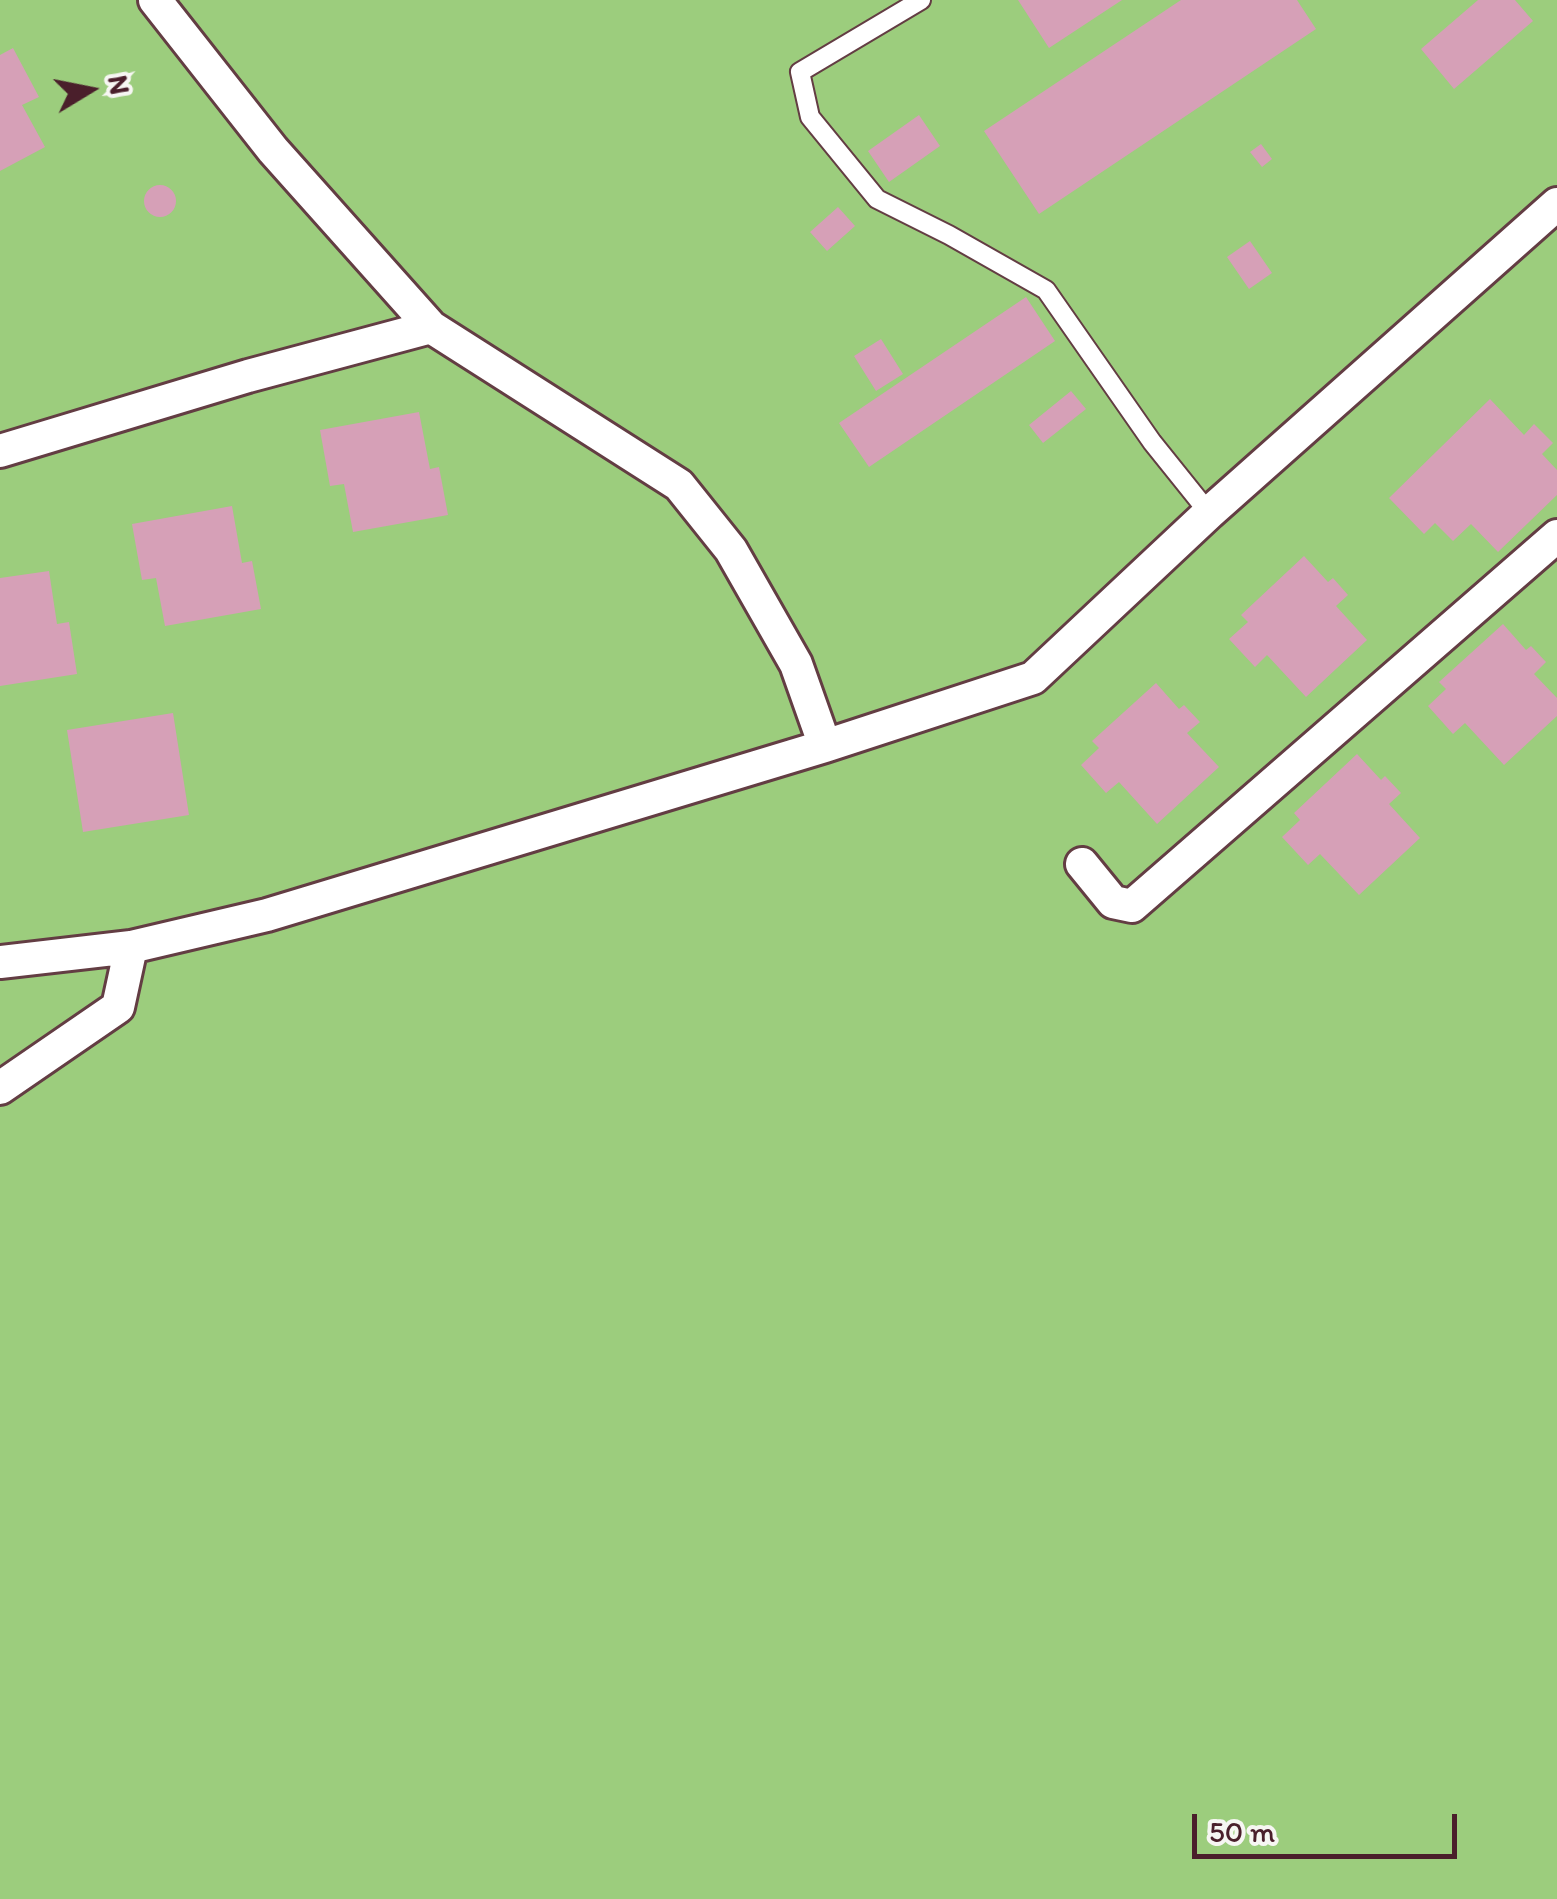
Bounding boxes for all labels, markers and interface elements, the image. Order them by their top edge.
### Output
north arrow [40,40,140,140]
text: N [101,73,138,97]
scale bar [1197,1794,1462,1856]
text: 50 m [1209,1813,1275,1850]

